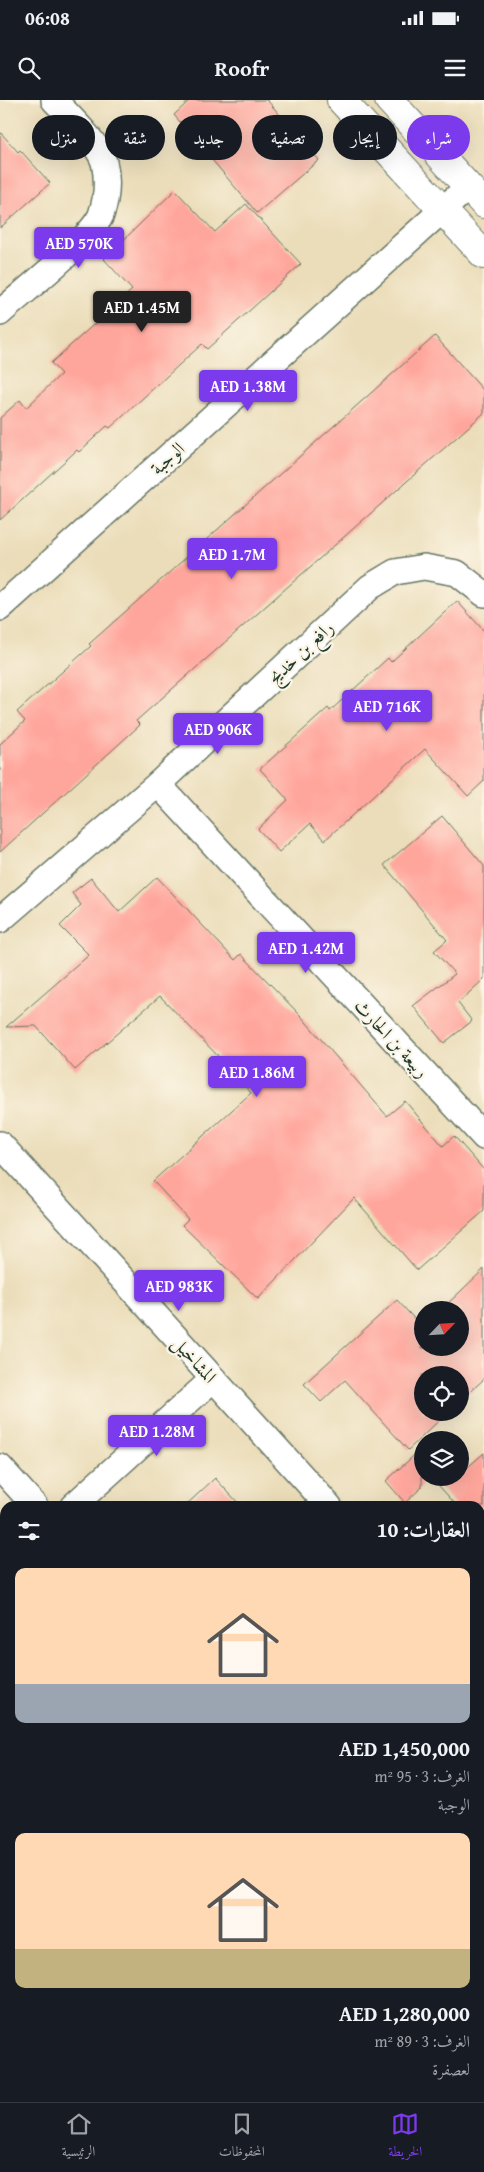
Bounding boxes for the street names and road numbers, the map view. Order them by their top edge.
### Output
street label: الوجبة [143,435,191,481]
street label: رافع بن خديج [260,614,342,693]
street label: ربيعة بن الحارث [348,992,436,1084]
street label: المشاخيل [166,1329,224,1389]

